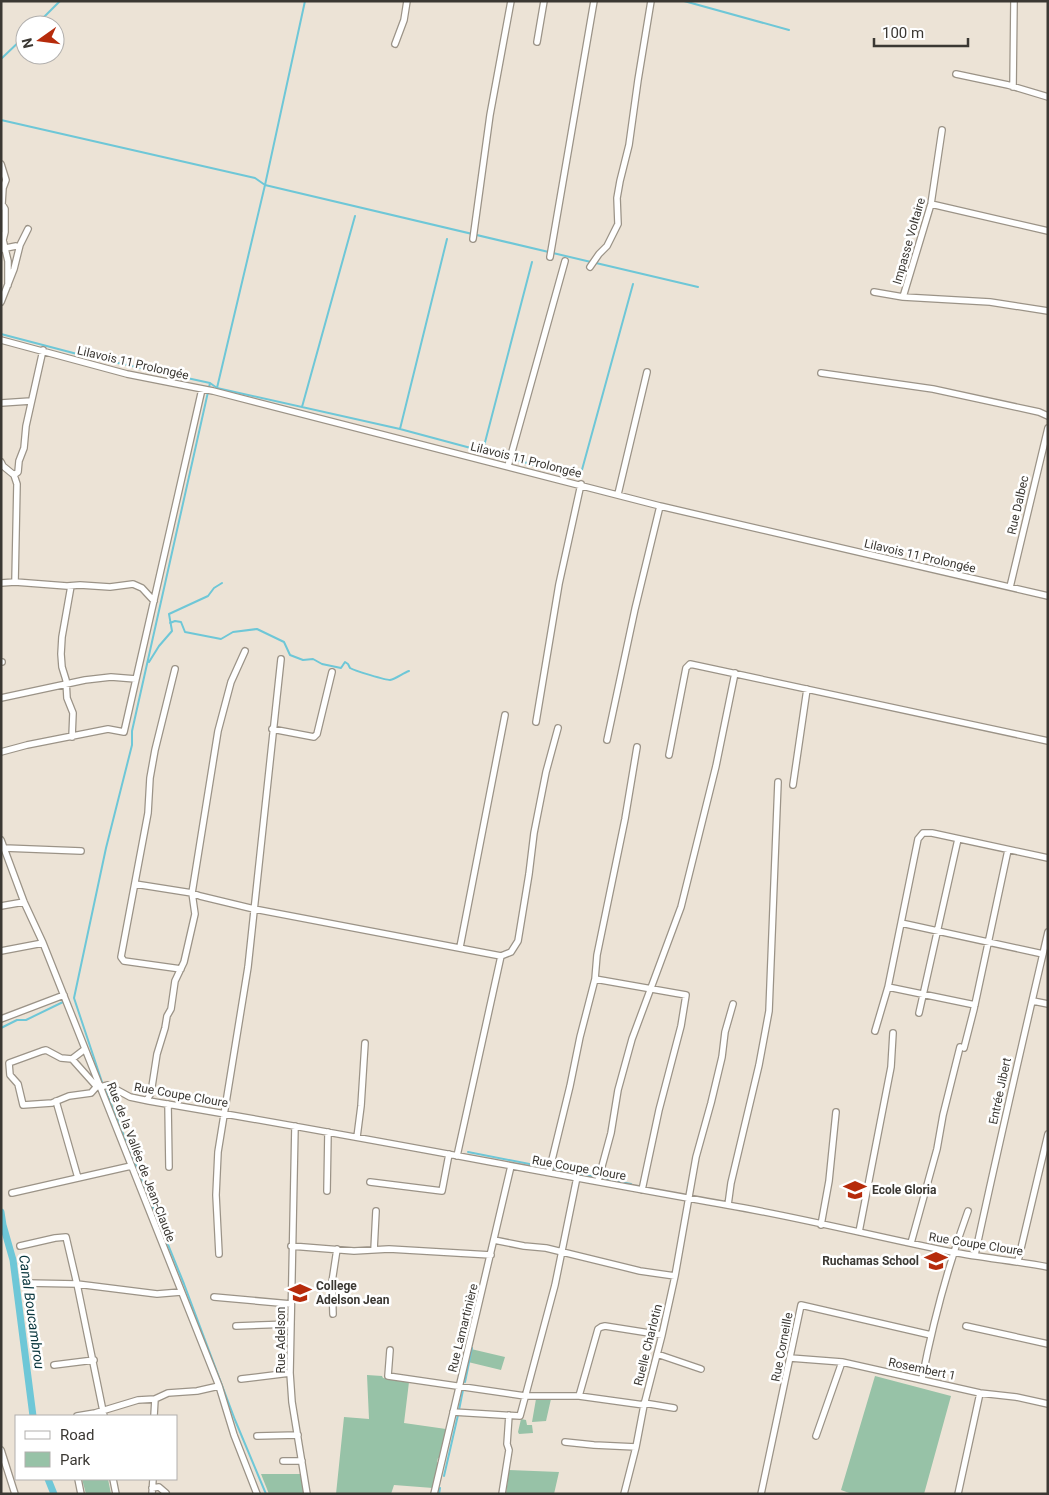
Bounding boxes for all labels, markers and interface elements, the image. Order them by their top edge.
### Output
north arrow [15,15,65,65]
scale bar [874,15,968,47]
text: 100 m [882,24,924,42]
text: N [18,36,36,50]
street label: Impasse Voltaire [890,196,928,286]
street label: Lilavois 11 Prolongée [76,343,190,383]
street label: Lilavois 11 Prolongée [469,439,583,481]
street label: Rue Dalbec [1004,474,1032,536]
street label: Lilavois 11 Prolongée [863,536,977,576]
street label: Entrée Jibert [986,1056,1014,1126]
street label: Rue de la Vallée de Jean-Claude [104,1080,178,1244]
street label: Rue Coupe Cloure [133,1080,229,1110]
street label: Rue Coupe Cloure [531,1153,627,1183]
school or university icon: Ecole Gloria [842,1177,868,1203]
place label: Ecole Gloria [872,1183,937,1197]
street label: Rue Coupe Cloure [928,1230,1024,1258]
school or university icon: Ruchamas School [923,1248,949,1274]
water label: Canal Boucambrou [16,1254,48,1371]
place label: Ruchamas School [822,1254,919,1268]
place label: College Adelson Jean [316,1279,390,1307]
school or university icon: College Adelson Jean [287,1280,313,1306]
street label: Rue Lamartinière [445,1282,481,1374]
street label: Ruelle Charlotin [631,1303,665,1387]
street label: Rue Adelson [274,1307,288,1373]
street label: Rue Corneille [768,1311,796,1383]
street label: Rosembert 1 [887,1355,957,1383]
legend [15,1415,178,1480]
text: Road [60,1426,94,1444]
text: Park [60,1451,91,1469]

